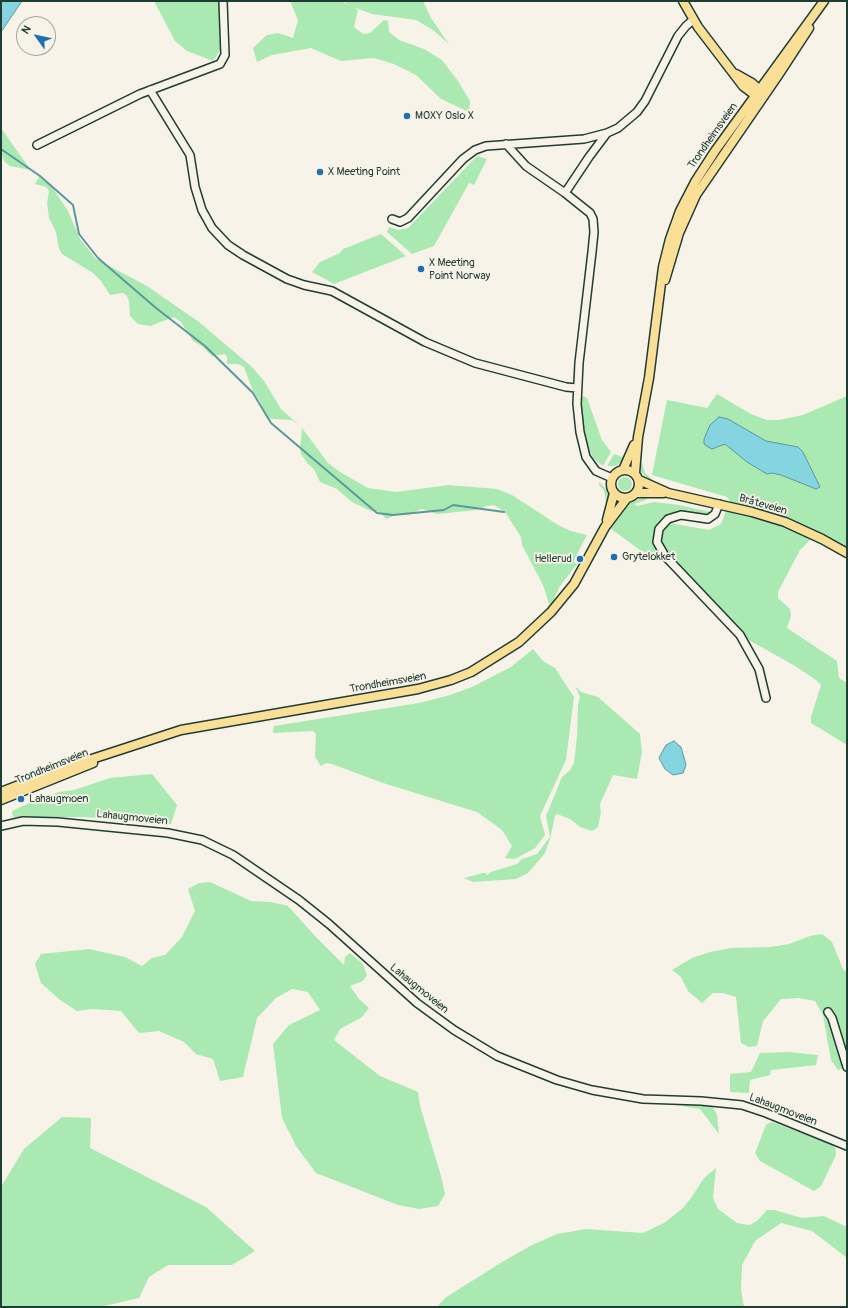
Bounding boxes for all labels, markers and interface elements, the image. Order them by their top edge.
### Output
north arrow [16,16,56,56]
text: N [19,23,34,36]
street label: Trondheimsveien [685,100,741,172]
place label: MOXY Oslo X [415,109,474,123]
marker: MOXY Oslo X [402,111,412,121]
place label: X Meeting Point [328,165,400,179]
marker: X Meeting Point [315,167,325,177]
place label: X Meeting Point Norway [429,256,490,282]
marker: X Meeting Point Norway [416,264,426,274]
street label: Bråteveien [737,492,789,518]
place label: Grytelokket [622,550,675,564]
place label: Hellerud [535,552,572,566]
marker: Grytelokket [609,552,619,562]
marker: Hellerud [575,554,585,564]
street label: Trondheimsveien [349,670,427,696]
street label: Trondheimsveien [14,746,90,788]
place label: Lahaugmoen [29,792,89,806]
marker: Lahaugmoen [16,794,26,804]
street label: Lahaugmoveien [96,808,168,828]
street label: Lahaugmoveien [387,961,451,1017]
street label: Lahaugmoveien [747,1091,819,1129]

